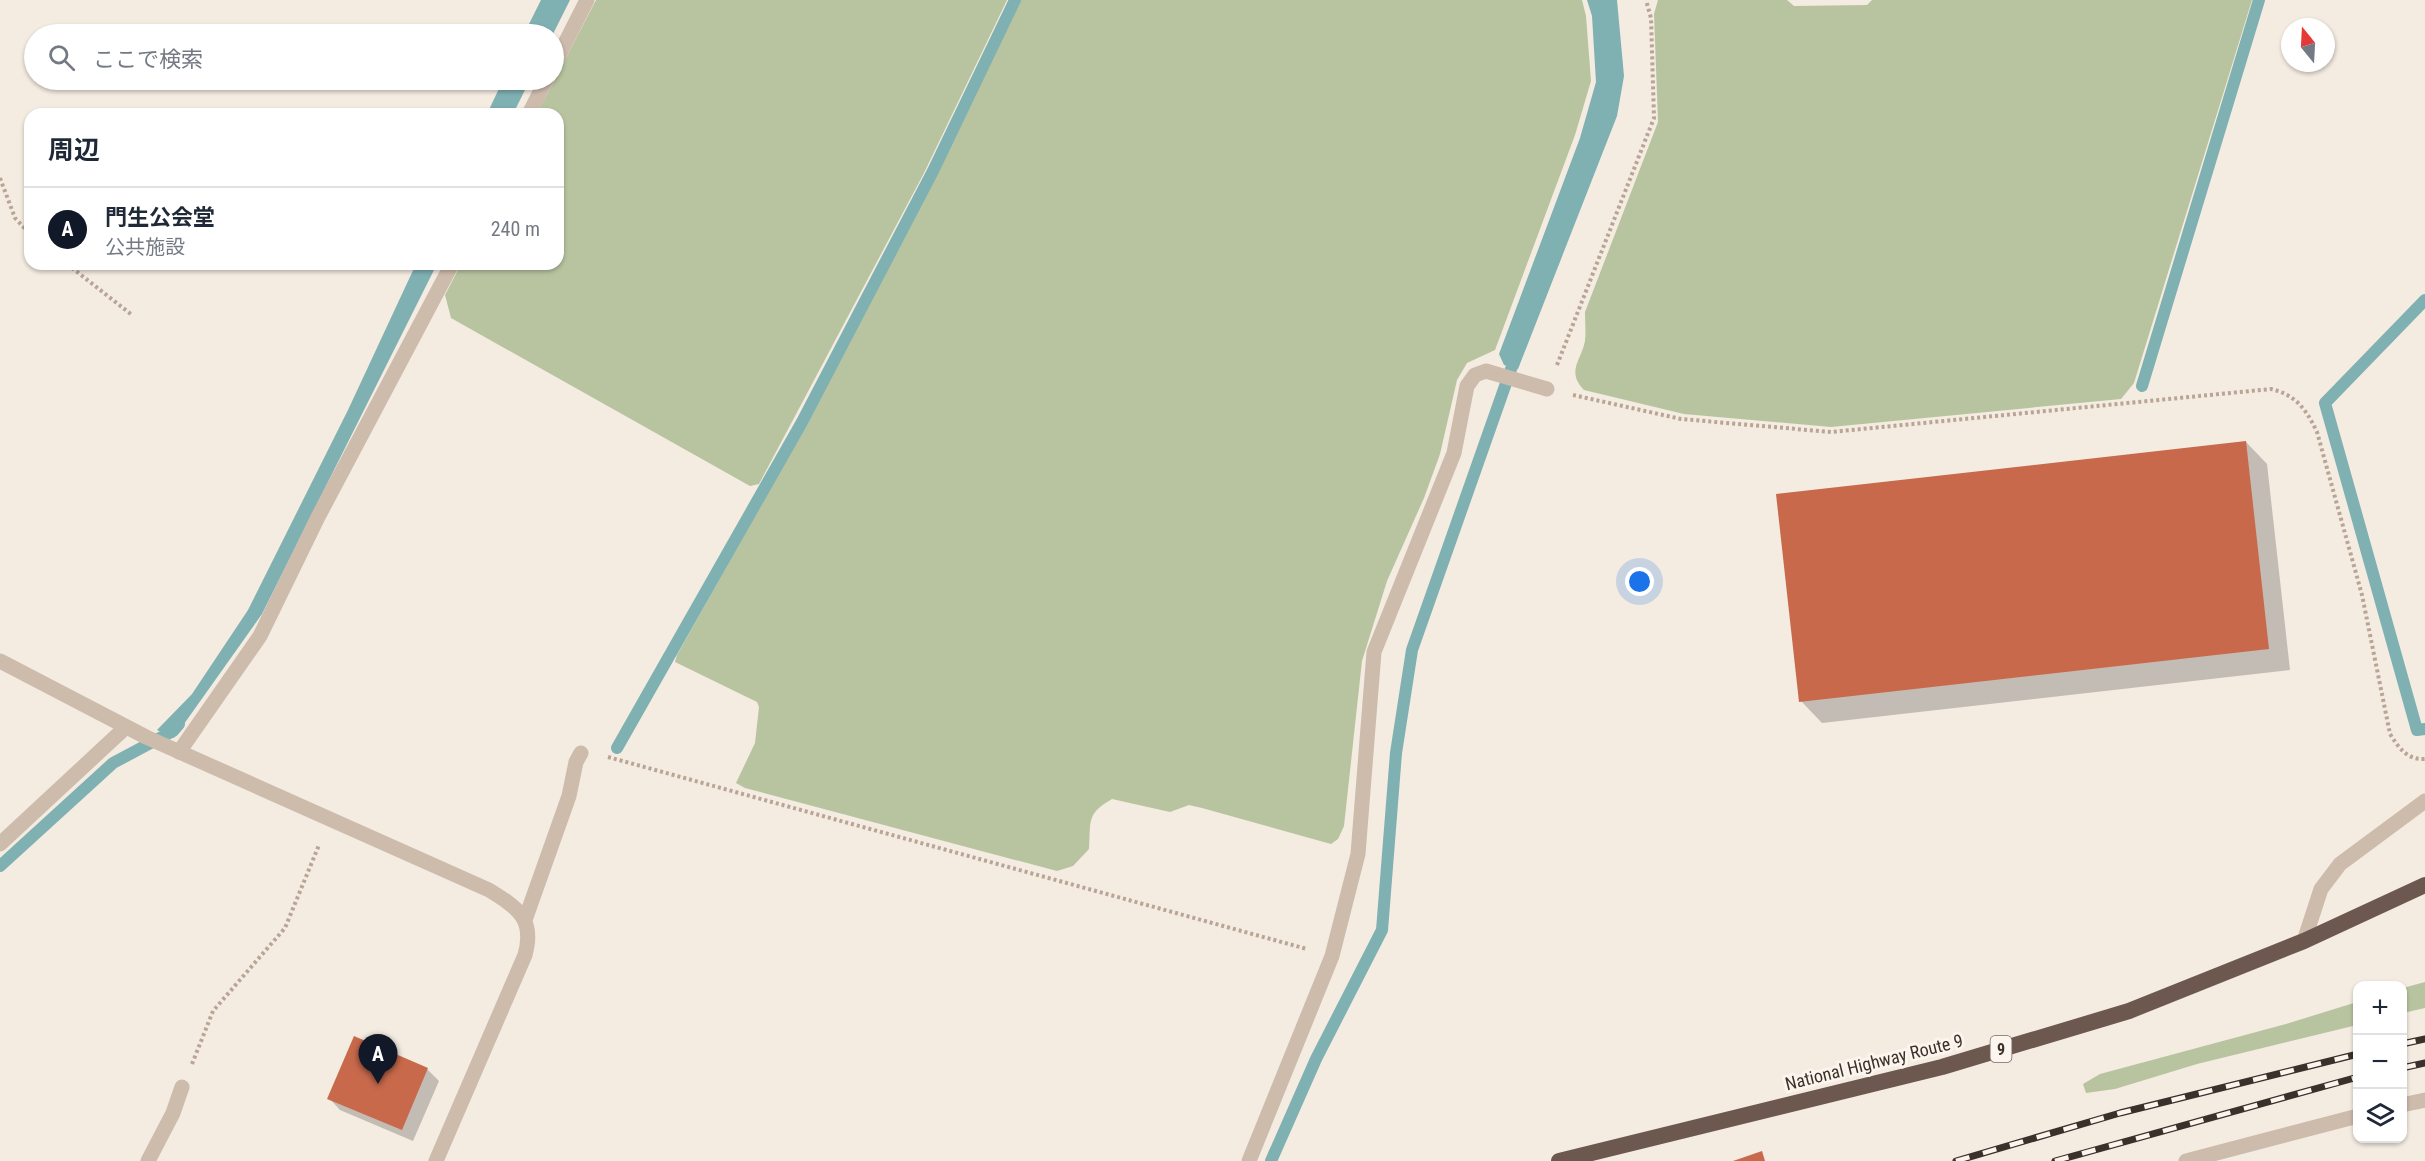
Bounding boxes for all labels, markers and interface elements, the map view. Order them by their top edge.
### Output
north arrow [2281,18,2335,72]
search box [24,24,564,90]
icon: search [45,41,78,74]
text: ここで検索 [93,47,203,72]
text: 周辺 [48,135,100,165]
text: 門生公会堂 [105,205,215,230]
text: A [62,217,73,241]
text: 240 m [491,217,540,241]
text: 公共施設 [105,235,185,259]
your location [1625,567,1654,596]
map controls [2353,981,2407,1143]
button: + [2353,981,2407,1035]
street label: National Highway Route 9 [1783,1030,1965,1094]
pin: A [358,1034,398,1084]
button: − [2353,1035,2407,1089]
road number: 9 [1990,1036,2012,1062]
button: layers [2353,1089,2407,1143]

